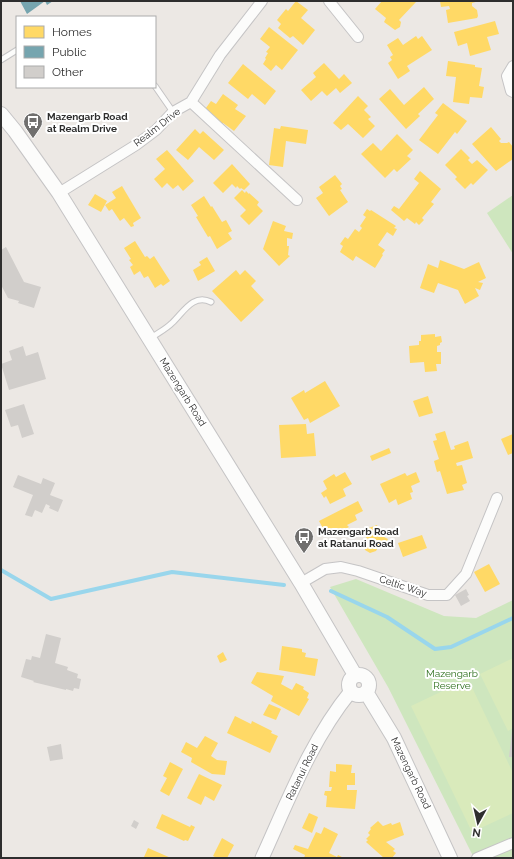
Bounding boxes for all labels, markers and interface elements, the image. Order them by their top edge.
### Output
legend [16,16,156,88]
text: Homes [52,25,92,39]
text: Public [52,45,87,59]
text: Other [52,65,84,79]
street label: Realm Drive [132,105,183,149]
bus stop icon: Mazengarb Road at Realm Drive [22,111,44,139]
place label: Mazengarb Road at Realm Drive [47,111,128,134]
street label: Mazengarb Road [158,356,208,428]
bus stop icon: Mazengarb Road at Ratanui Road [293,526,315,554]
place label: Mazengarb Road at Ratanui Road [318,526,399,549]
street label: Celtic Way [378,573,429,599]
park label: Mazengarb Reserve [426,668,478,691]
street label: Mazengarb Road [389,735,433,811]
street label: Ratanui Road [284,742,320,802]
north arrow [458,803,498,843]
text: N [472,825,482,839]

